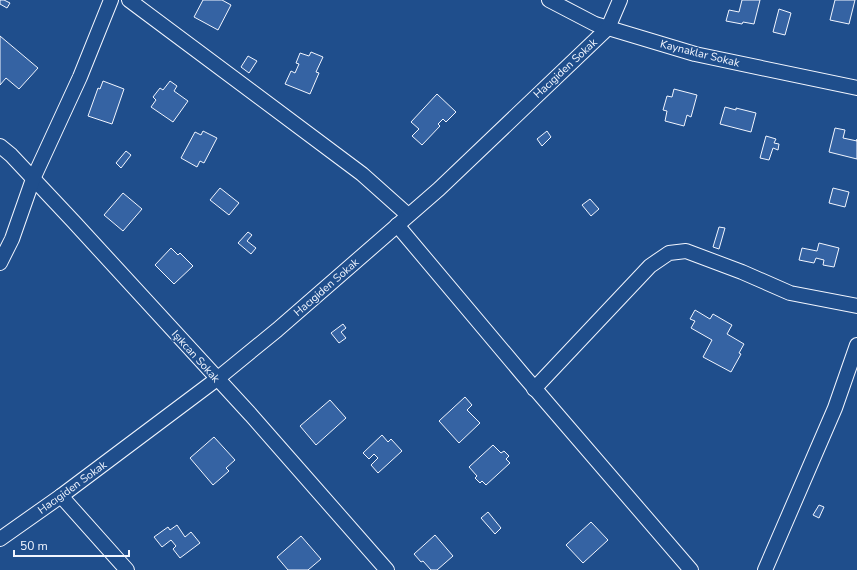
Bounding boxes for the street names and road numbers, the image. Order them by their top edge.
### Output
street label: Hacıgiden Sokak [530,35,601,102]
street label: Kaynaklar Sokak [659,36,742,71]
street label: Hacıgiden Sokak [291,255,363,320]
street label: Işıkcan Sokak [168,327,223,386]
street label: Hacıgiden Sokak [35,457,110,518]

